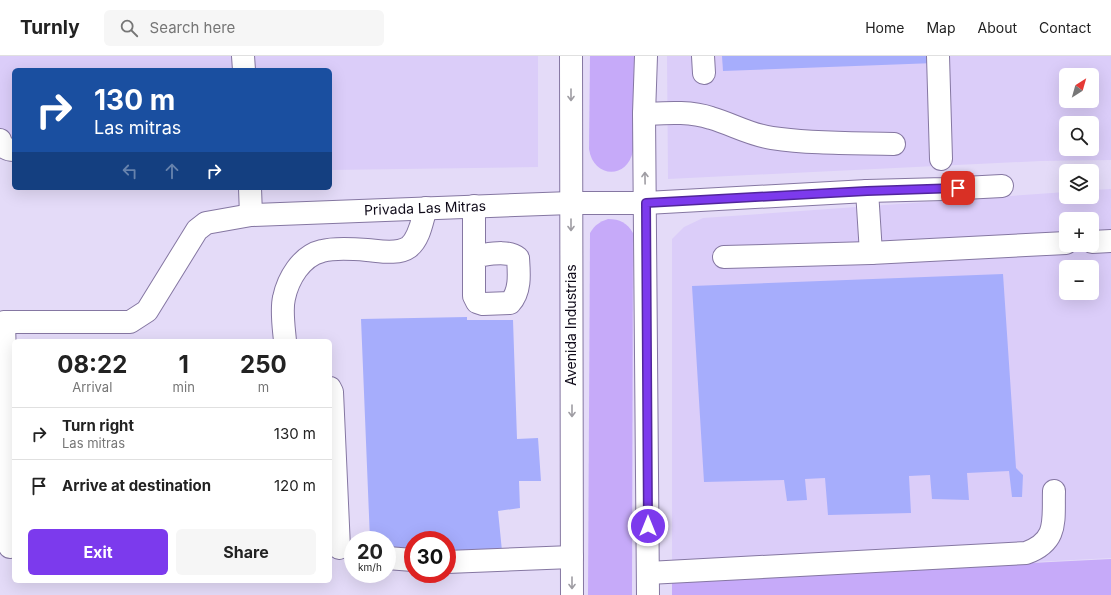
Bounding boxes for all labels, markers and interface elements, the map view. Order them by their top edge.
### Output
search box [104,10,384,46]
text: Turnly [20,16,80,39]
icon: search [118,17,140,39]
text: Search here [150,18,235,37]
text: Home [865,19,904,36]
text: Map [926,19,956,36]
text: About [978,19,1017,36]
text: Contact [1039,19,1091,36]
north arrow [1059,68,1099,108]
map controls [1059,68,1099,300]
text: 130 m [94,83,175,117]
icon: right [28,84,80,136]
one-way arrow [567,88,575,101]
button: search [1059,116,1099,156]
text: Las mitras [94,117,181,138]
icon: left [119,160,141,182]
icon: ahead [161,160,183,182]
icon: right [203,160,225,182]
button: layers [1059,164,1099,204]
pin [941,171,975,205]
one-way arrow [641,172,649,185]
icon: arrive [947,177,969,199]
street label: Privada Las Mitras [364,197,486,218]
button: + [1059,212,1099,252]
one-way arrow [567,218,575,231]
button: − [1059,260,1099,300]
street label: Avenida Industrias [562,264,579,386]
text: 08:22 [57,350,127,379]
text: 1 [179,350,189,379]
text: 250 [240,350,287,379]
text: Arrival [72,379,112,395]
text: min [173,379,195,395]
text: m [258,379,269,395]
one-way arrow [568,404,575,417]
text: Turn right [62,416,134,435]
icon: right [28,423,50,445]
text: 130 m [274,424,316,443]
text: Las mitras [62,435,125,451]
icon: arrive [28,475,50,497]
text: Arrive at destination [62,476,211,495]
text: 120 m [274,476,316,495]
position arrow [627,505,669,547]
button: Exit [28,529,168,575]
button: Share [176,529,316,575]
speed limit sign: 30 [404,531,456,583]
text: 20 [357,540,383,564]
text: km/h [358,561,382,573]
one-way arrow [568,576,576,589]

